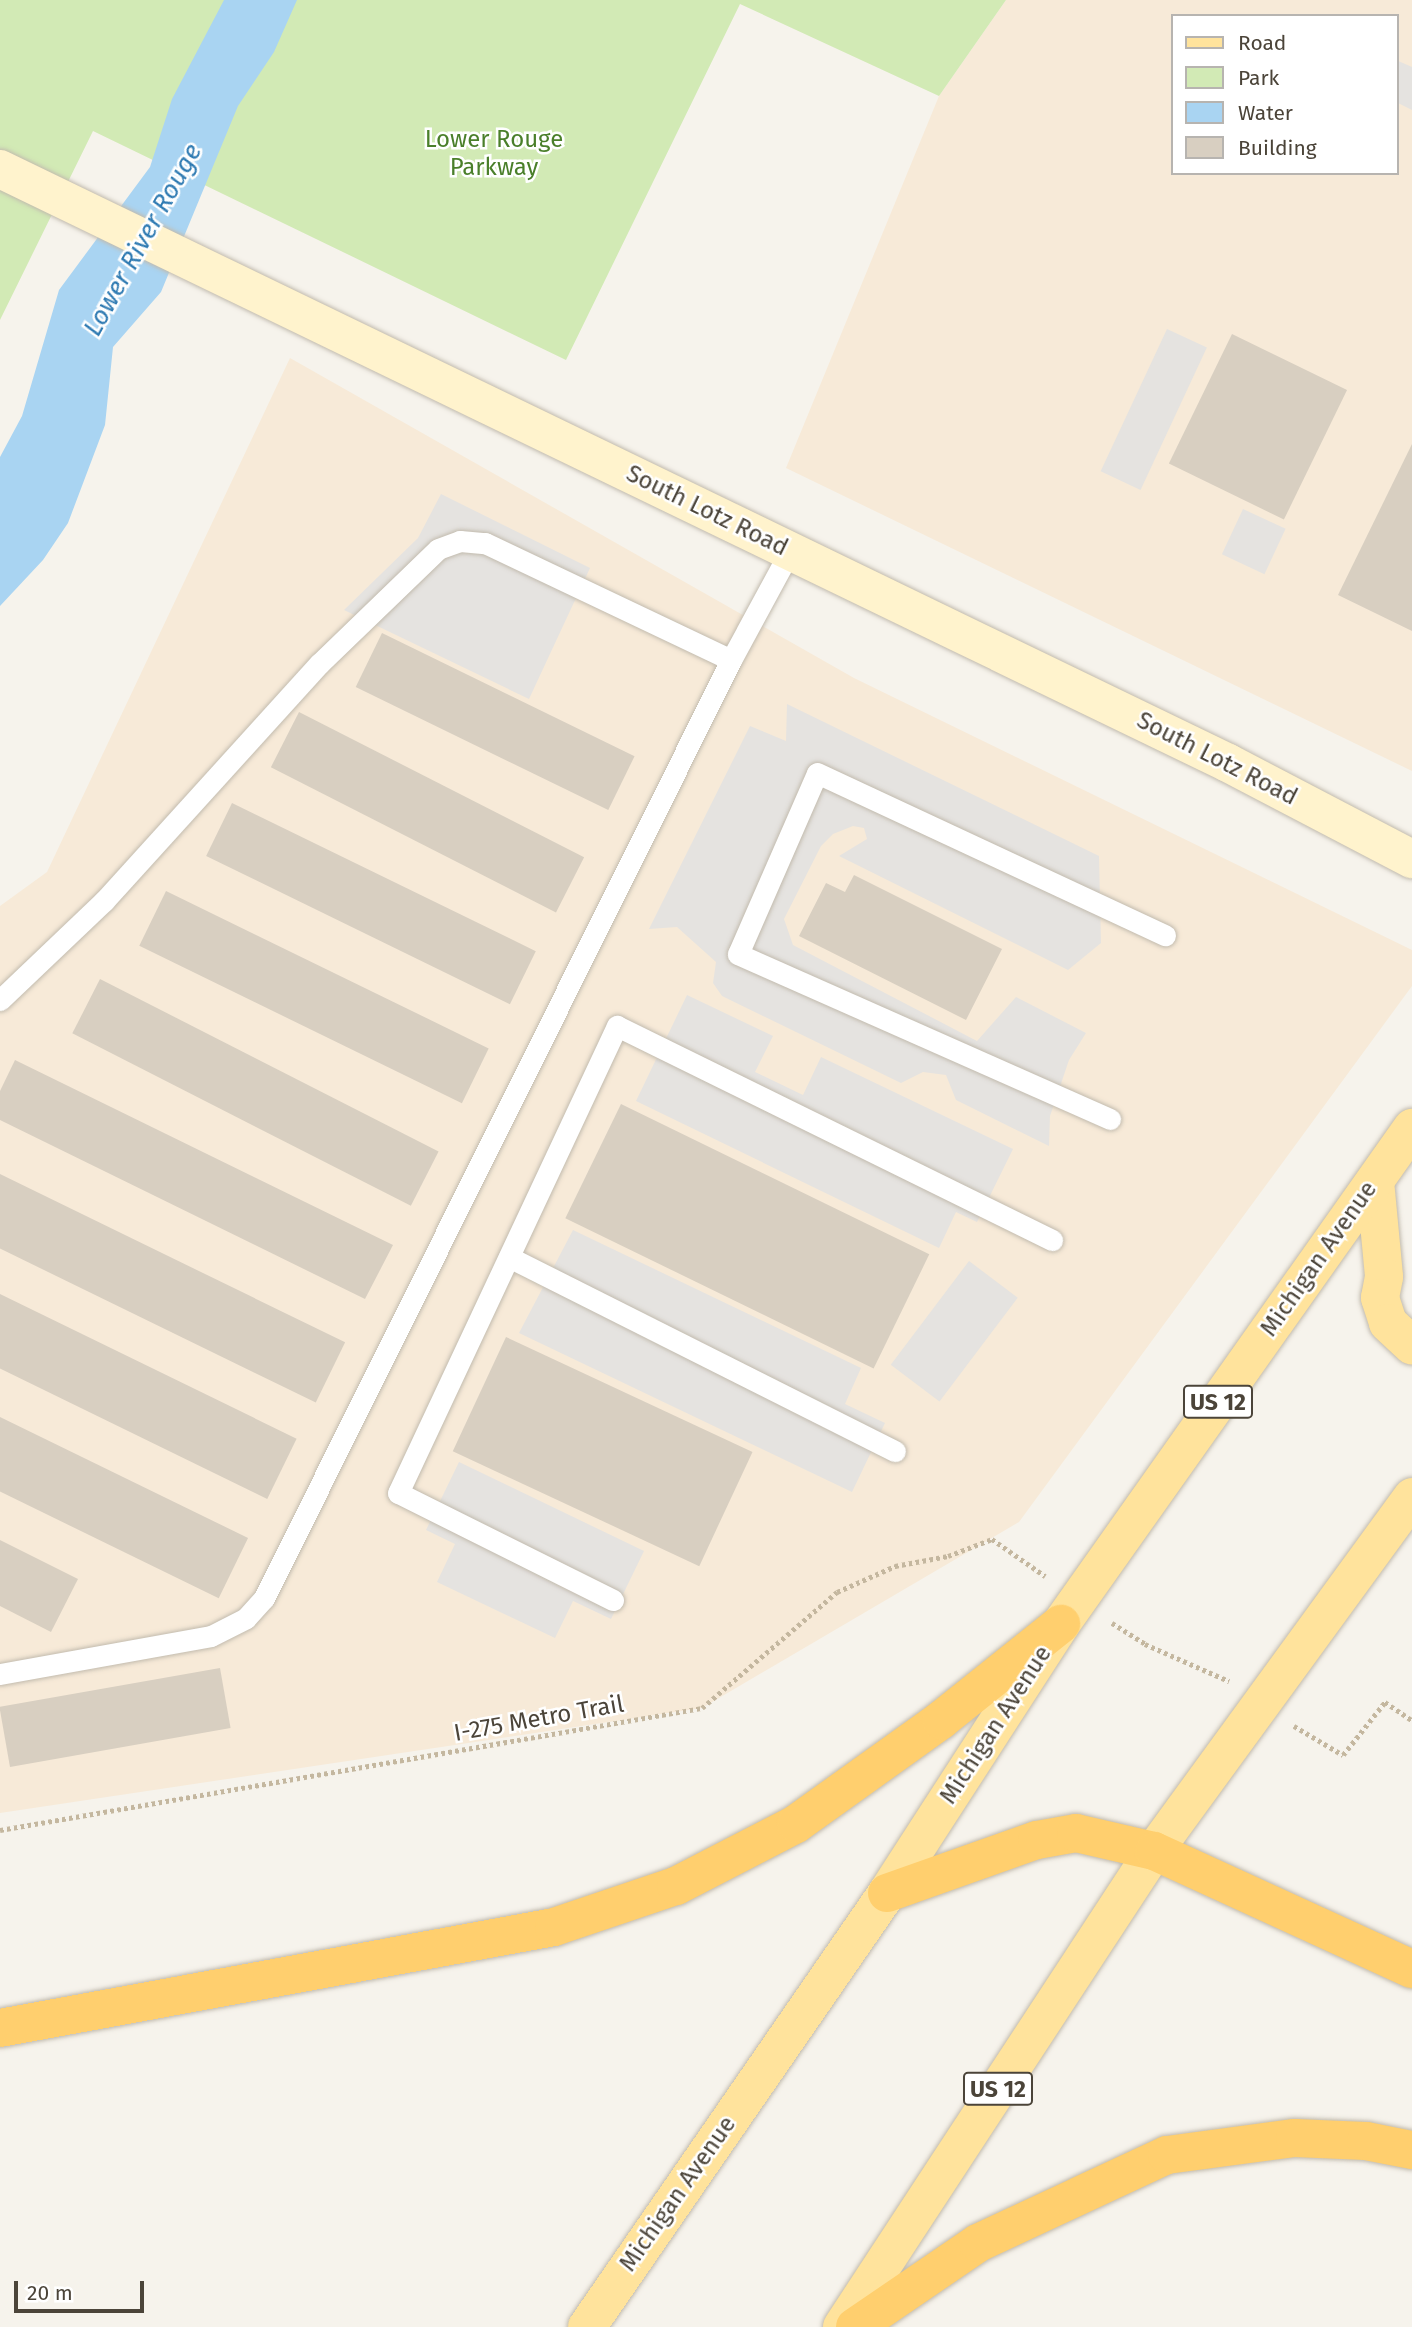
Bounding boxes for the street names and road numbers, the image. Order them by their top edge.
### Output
street label: South Lotz Road [621,459,793,563]
street label: South Lotz Road [1132,706,1302,812]
street label: Michigan Avenue [1255,1176,1383,1342]
road number: US 12 [1181,1382,1255,1422]
street label: Michigan Avenue [934,1640,1058,1810]
street label: I-275 Metro Trail [452,1690,626,1748]
road number: US 12 [961,2070,1035,2108]
street label: Michigan Avenue [614,2111,742,2277]

